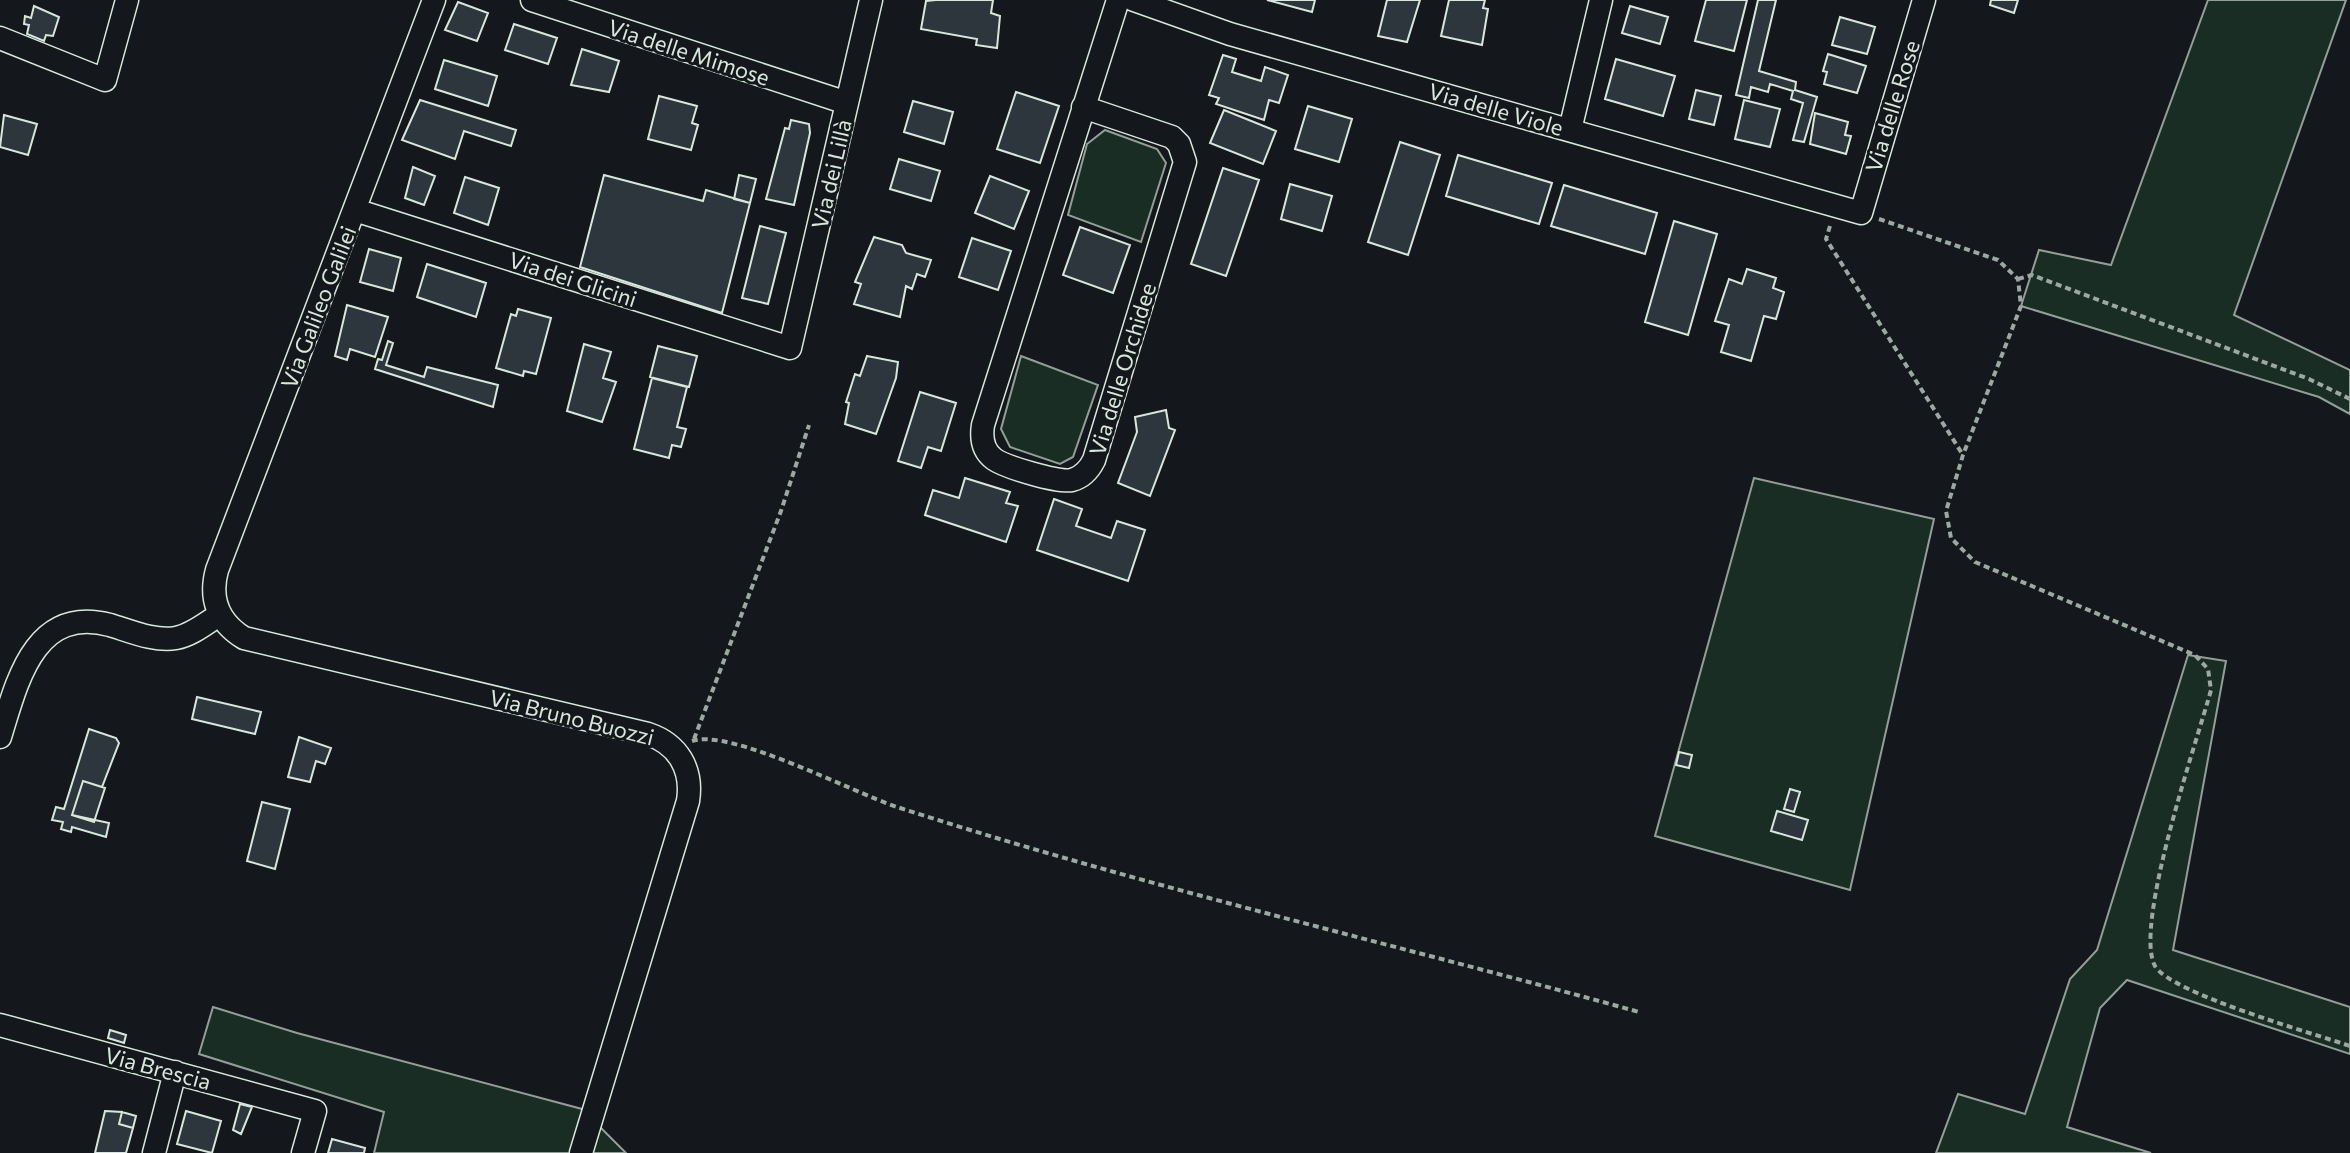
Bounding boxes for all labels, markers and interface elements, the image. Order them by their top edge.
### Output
street label: Via delle Mimose [605,13,773,91]
street label: Via delle Rose [1859,37,1925,175]
street label: Via delle Viole [1426,77,1566,141]
street label: Via dei Lillà [805,117,857,231]
street label: Via Galileo Galilei [275,222,361,392]
street label: Via dei Glicini [506,246,640,312]
street label: Via delle Orchidee [1083,279,1161,459]
street label: Via Bruno Buozzi [487,683,657,751]
street label: Via Brescia [102,1041,214,1095]

